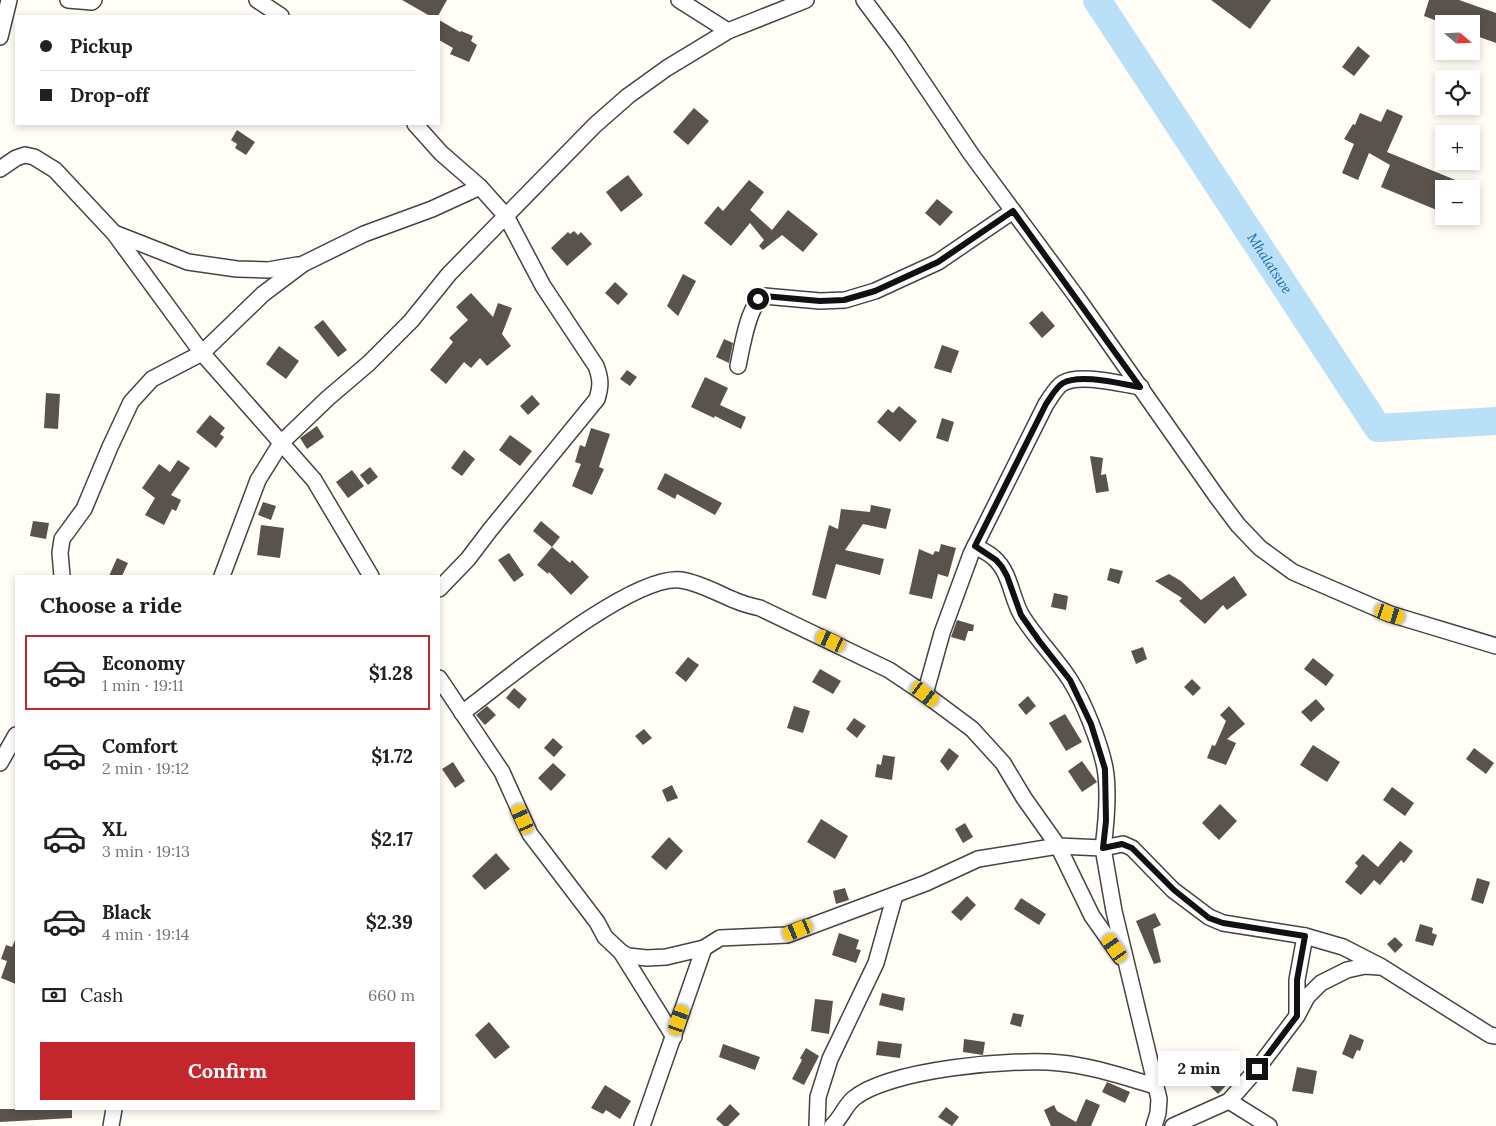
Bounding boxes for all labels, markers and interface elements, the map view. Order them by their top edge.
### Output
north arrow [1435,15,1480,60]
map controls [1435,15,1480,225]
text: Pickup [70,34,133,58]
button: locate [1435,70,1480,115]
text: Drop-off [70,83,149,107]
button: + [1435,125,1480,170]
button: − [1435,180,1480,225]
water label: Mhalatswe [1243,229,1297,297]
route start [747,288,769,310]
text: Choose a ride [40,591,182,619]
car [1373,602,1406,626]
car [814,628,847,654]
icon: car [42,650,87,695]
text: Economy [102,651,185,675]
text: $1.28 [369,661,413,685]
text: 1 min · 19:11 [102,675,184,695]
car [908,679,941,709]
icon: car [42,733,87,778]
text: Comfort [102,734,178,758]
text: $1.72 [371,744,413,768]
text: 2 min · 19:12 [102,758,189,778]
car [510,802,535,836]
icon: car [42,816,87,861]
text: XL [102,817,127,841]
text: $2.17 [371,827,413,851]
text: 3 min · 19:13 [102,841,190,861]
icon: car [42,899,87,944]
text: Black [102,900,151,924]
text: $2.39 [366,910,413,934]
car [781,917,814,943]
text: 4 min · 19:14 [102,924,189,944]
car [1100,931,1129,965]
icon: cash [40,981,68,1009]
text: Cash [80,983,123,1007]
text: 660 m [368,985,415,1005]
car [667,1003,690,1037]
button: Confirm [40,1042,415,1100]
callout: 2 min [1157,1052,1240,1086]
text: 2 min [1178,1058,1220,1078]
route end [1246,1058,1268,1080]

